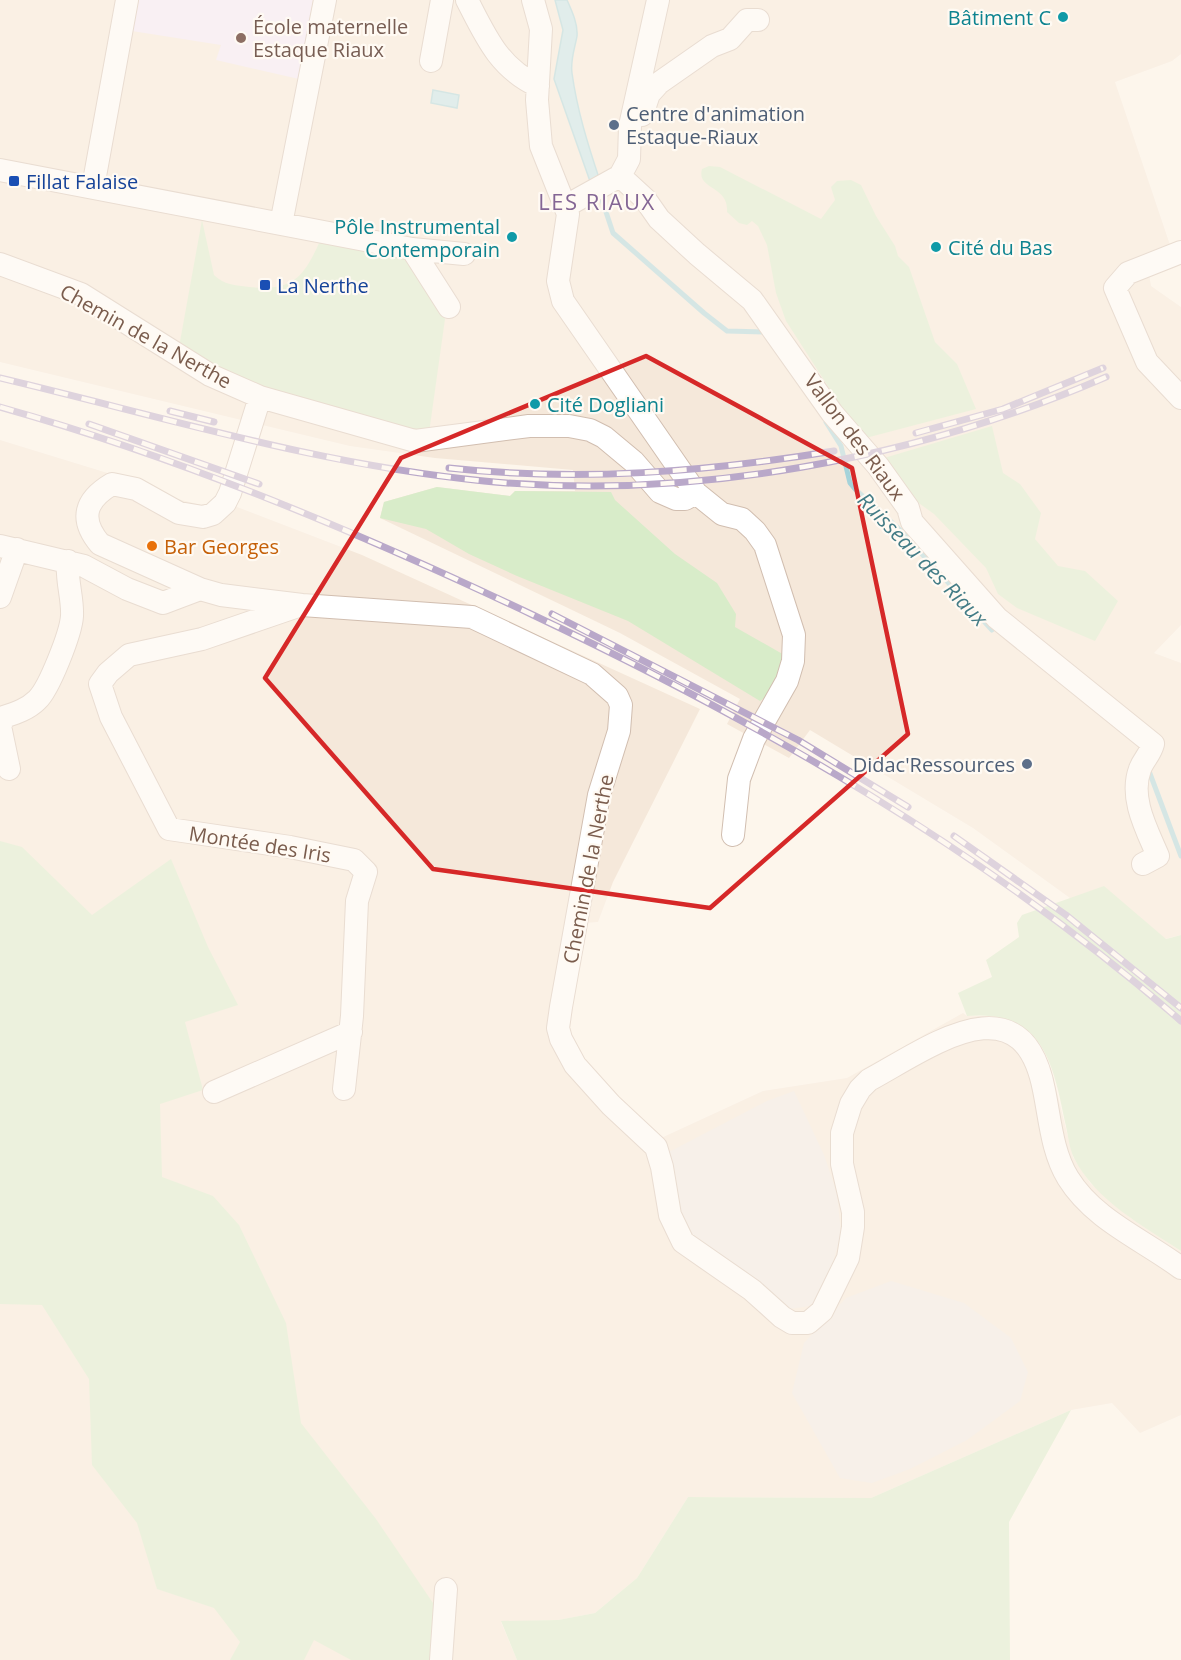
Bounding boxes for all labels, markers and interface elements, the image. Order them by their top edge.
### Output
place label: Bâtiment C [948,4,1051,31]
marker: Bâtiment C [1056,10,1070,24]
place label: École maternelle Estaque Riaux [253,13,408,63]
marker: École maternelle Estaque Riaux [234,31,248,45]
place label: Centre d'animation Estaque-Riaux [626,100,805,150]
marker: Centre d'animation Estaque-Riaux [607,118,621,132]
place label: Fillat Falaise [26,168,138,195]
marker: Fillat Falaise [7,174,21,188]
district label: LES RIAUX [538,186,656,216]
place label: Pôle Instrumental Contemporain [334,213,500,263]
marker: Pôle Instrumental Contemporain [505,230,519,244]
place label: Cité du Bas [948,234,1052,261]
marker: Cité du Bas [929,240,943,254]
place label: La Nerthe [277,272,369,299]
street label: Chemin de la Nerthe [55,278,237,394]
marker: La Nerthe [258,278,272,292]
street label: Vallon des Riaux [798,368,912,506]
place label: Cité Dogliani [547,391,664,418]
marker: Cité Dogliani [528,397,542,411]
water label: Ruisseau des Riaux [852,486,995,633]
place label: Bar Georges [164,533,279,560]
marker: Bar Georges [145,539,159,553]
place label: Didac'Ressources [853,751,1015,778]
marker: Didac'Ressources [1020,757,1034,771]
street label: Chemin de la Nerthe [556,772,620,966]
street label: Montée des Iris [187,819,333,869]

